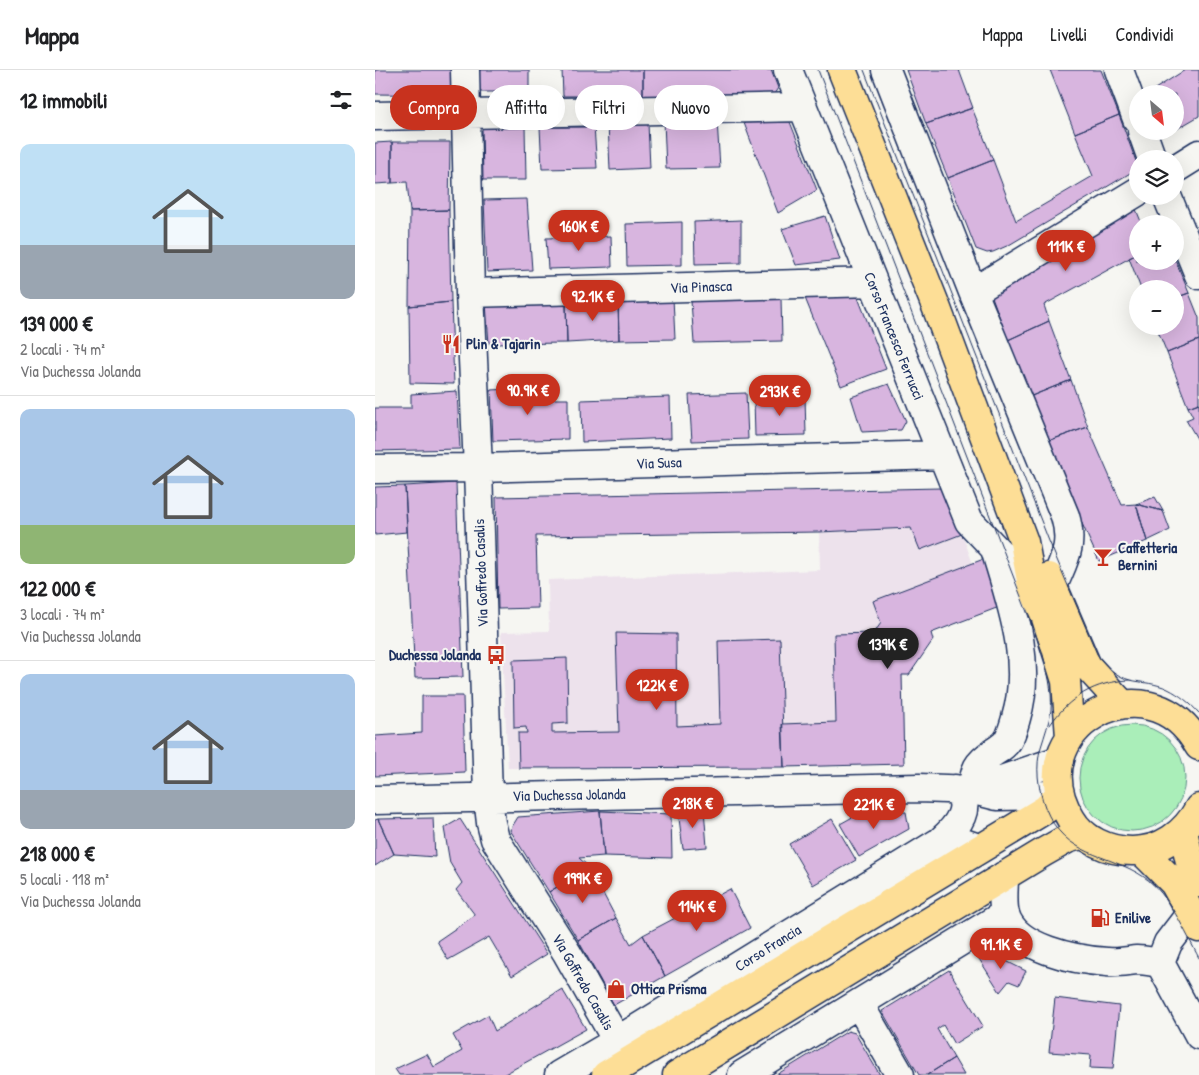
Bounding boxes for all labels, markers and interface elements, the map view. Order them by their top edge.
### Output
text: Mappa [25,19,79,51]
text: Mappa [982,22,1023,47]
text: Livelli [1051,22,1087,47]
text: Condividi [1115,22,1174,47]
chip: Compra [390,85,477,130]
chip: Affitta [487,85,565,130]
chip: Filtri [575,85,644,130]
chip: Nuovo [654,85,728,130]
north arrow [1129,85,1184,140]
map controls [1129,85,1184,335]
text: 12 immobili [20,86,108,115]
icon: filters [327,86,355,114]
button: layers [1129,150,1184,205]
icon: home [143,176,233,266]
pin: 160K € [538,210,620,252]
text: 160K € [559,215,599,237]
button: + [1129,215,1184,270]
pin: 111K € [1025,230,1107,272]
text: 111K € [1047,235,1085,257]
street label: Corso Francesco Ferrucci [859,269,930,403]
street label: Via Pinasca [670,275,732,298]
pin: 92.1K € [547,280,639,322]
button: − [1129,280,1184,335]
text: 92.1K € [572,285,614,307]
text: 139 000 € [20,309,93,338]
restaurant icon: Plin & Tajarin [440,333,462,355]
place label: Plin & Tajarin [466,333,541,354]
text: 2 locali · 74 m² [20,338,105,360]
text: Via Duchessa Jolanda [20,360,141,382]
pin: 90.9K € [482,374,574,416]
pin: 293K € [739,374,821,417]
text: 90.9K € [507,379,549,401]
text: 293K € [760,380,800,402]
icon: home [143,442,233,532]
street label: Via Susa [636,451,682,474]
street label: Via Goffredo Casalis [468,518,493,627]
place label: Caffetteria Bernini [1118,537,1177,575]
bar icon: Caffetteria Bernini [1092,546,1114,568]
text: 122 000 € [20,574,95,603]
text: 3 locali · 74 m² [20,603,105,625]
text: Via Duchessa Jolanda [20,625,141,647]
pin: 139K € [847,628,929,670]
text: 139K € [869,633,907,655]
place label: Duchessa Jolanda [389,644,481,665]
bus stop icon: Duchessa Jolanda [485,644,507,666]
pin: 122K € [616,668,698,711]
text: 122K € [637,674,677,696]
icon: home [143,707,233,797]
street label: Via Duchessa Jolanda [512,783,626,806]
pin: 218K € [652,786,734,829]
pin: 221K € [833,788,915,830]
text: 218K € [673,792,713,814]
text: 221K € [854,793,894,815]
text: 218 000 € [20,839,95,868]
pin: 199K € [542,862,624,904]
text: 199K € [564,867,602,889]
text: 5 locali · 118 m² [20,868,109,890]
text: Via Duchessa Jolanda [20,890,141,912]
pin: 114K € [656,890,738,932]
text: 114K € [678,895,716,917]
fuel station icon: Enilive [1089,907,1111,929]
place label: Enilive [1115,907,1151,928]
street label: Corso Francia [731,919,805,976]
pin: 91.1K € [955,928,1047,970]
street label: Via Goffredo Casalis [547,930,620,1034]
text: 91.1K € [981,933,1021,955]
shop icon: Ottica Prisma [605,978,627,1000]
place label: Ottica Prisma [631,978,706,999]

